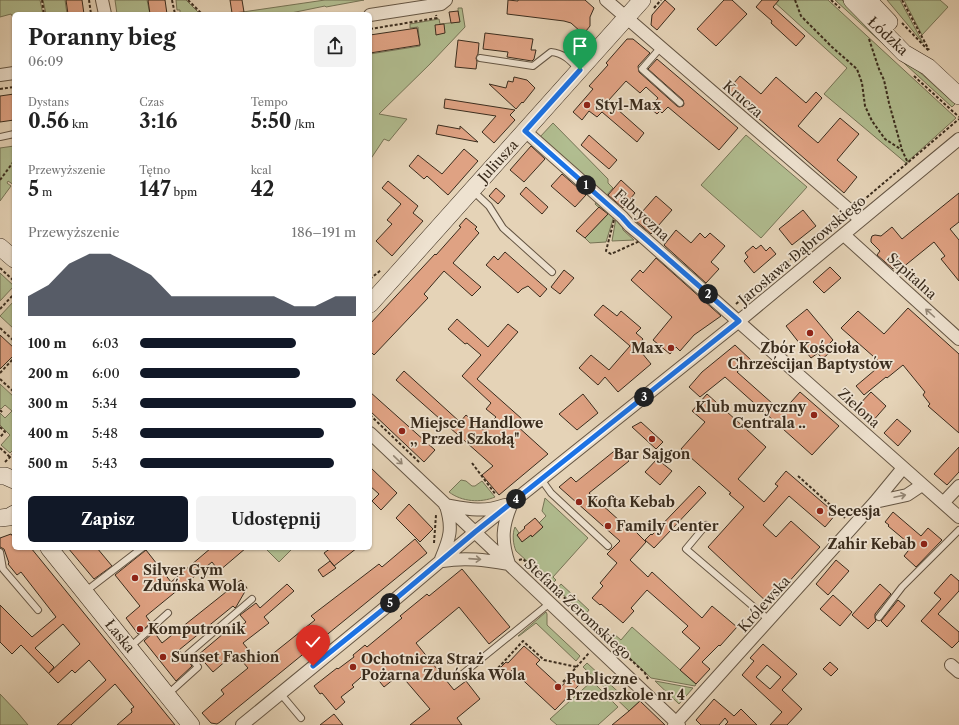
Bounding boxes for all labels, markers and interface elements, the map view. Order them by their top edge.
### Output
street label: Łódzka [864,13,912,60]
text: Poranny bieg [28,24,176,51]
button: share [314,25,356,67]
pin [563,29,597,70]
icon: arrive [569,35,591,57]
text: 06:09 [28,53,63,69]
street label: Krucza [719,77,767,122]
text: Dystans [28,95,69,109]
text: Czas [139,95,164,109]
text: Tempo [251,95,288,109]
place label: Styl-Max [595,96,662,114]
marker: Styl-Max [582,100,592,110]
text: 0.56 [28,109,69,133]
text: 3:16 [139,109,178,133]
text: 5:50 [251,109,291,133]
text: km [69,117,89,131]
text: /km [291,117,315,131]
street label: Juliusza [473,136,522,188]
text: Przewyższenie [28,163,105,177]
text: Tętno [139,163,170,177]
text: kcal [251,163,271,177]
pin: 1 [576,175,596,195]
text: 5 [28,177,39,201]
text: 147 [139,177,171,201]
text: 42 [251,177,274,201]
text: 1 [584,178,588,192]
text: m [39,185,52,199]
text: bpm [171,185,197,199]
street label: Fabryczna [611,185,674,245]
street label: Jarosława Dąbrowskiego [733,192,869,310]
text: Przewyższenie [28,224,120,240]
text: 186–191 m [292,224,356,240]
street label: Szpitalna [883,249,941,304]
pin: 2 [698,284,718,304]
text: 2 [705,287,711,301]
one-way arrow [925,308,935,318]
marker: Zbór Kościoła Chrześcijan Baptystów [805,328,815,338]
text: 100 m [28,335,67,351]
text: 6:03 [92,335,119,351]
place label: Max [631,339,664,357]
place label: Zbór Kościoła Chrześcijan Baptystów [728,339,893,373]
marker: Max [666,343,676,353]
text: 200 m [28,365,68,381]
text: 6:00 [92,365,120,381]
street label: Zielona [834,384,884,432]
pin: 3 [634,387,654,407]
text: 3 [641,390,647,404]
text: 300 m [28,395,68,411]
text: 5:34 [92,395,117,411]
place label: Klub muzyczny Centrala .. [695,398,806,432]
marker: Klub muzyczny Centrala .. [809,410,819,420]
place label: Miejsce Handlowe ,, Przed Szkołą" [410,414,543,448]
text: 400 m [28,425,68,441]
text: 5:48 [92,425,118,441]
marker: Miejsce Handlowe ,, Przed Szkołą" [397,426,407,436]
marker: Bar Sajgon [647,434,657,444]
place label: Bar Sajgon [614,445,691,463]
text: 500 m [28,455,68,471]
text: 5:43 [92,455,117,471]
one-way arrow [393,455,403,465]
pin: 4 [506,489,526,509]
text: 4 [513,492,519,506]
one-way arrow [893,492,906,500]
place label: Kofta Kebab [587,493,675,511]
button: Zapisz [28,496,188,542]
button: Udostępnij [196,496,356,542]
marker: Kofta Kebab [574,497,584,507]
place label: Secesja [828,502,881,520]
marker: Secesja [815,506,825,516]
place label: Family Center [616,517,719,535]
marker: Family Center [603,521,613,531]
place label: Zahir Kebab [827,535,916,553]
marker: Zahir Kebab [919,539,929,549]
one-way arrow [468,555,481,562]
street label: Stefana Żeromskiego [521,555,635,663]
place label: Silver Gym Zduńska Wola [143,561,246,595]
street label: Królewska [734,572,794,636]
marker: Silver Gym Zduńska Wola [130,573,140,583]
pin: 5 [380,593,400,613]
text: 5 [387,596,393,610]
street label: Łaska [101,616,139,657]
place label: Komputronik [148,620,246,638]
marker: Komputronik [135,624,145,634]
pin [296,625,330,666]
icon: check [302,631,324,653]
place label: Sunset Fashion [171,648,280,666]
place label: Ochotnicza Straż Pożarna Zduńska Wola [361,650,526,684]
marker: Sunset Fashion [158,652,168,662]
marker: Ochotnicza Straż Pożarna Zduńska Wola [348,662,358,672]
place label: Publiczne Przedszkole nr 4 [566,670,685,704]
marker: Publiczne Przedszkole nr 4 [553,682,563,692]

